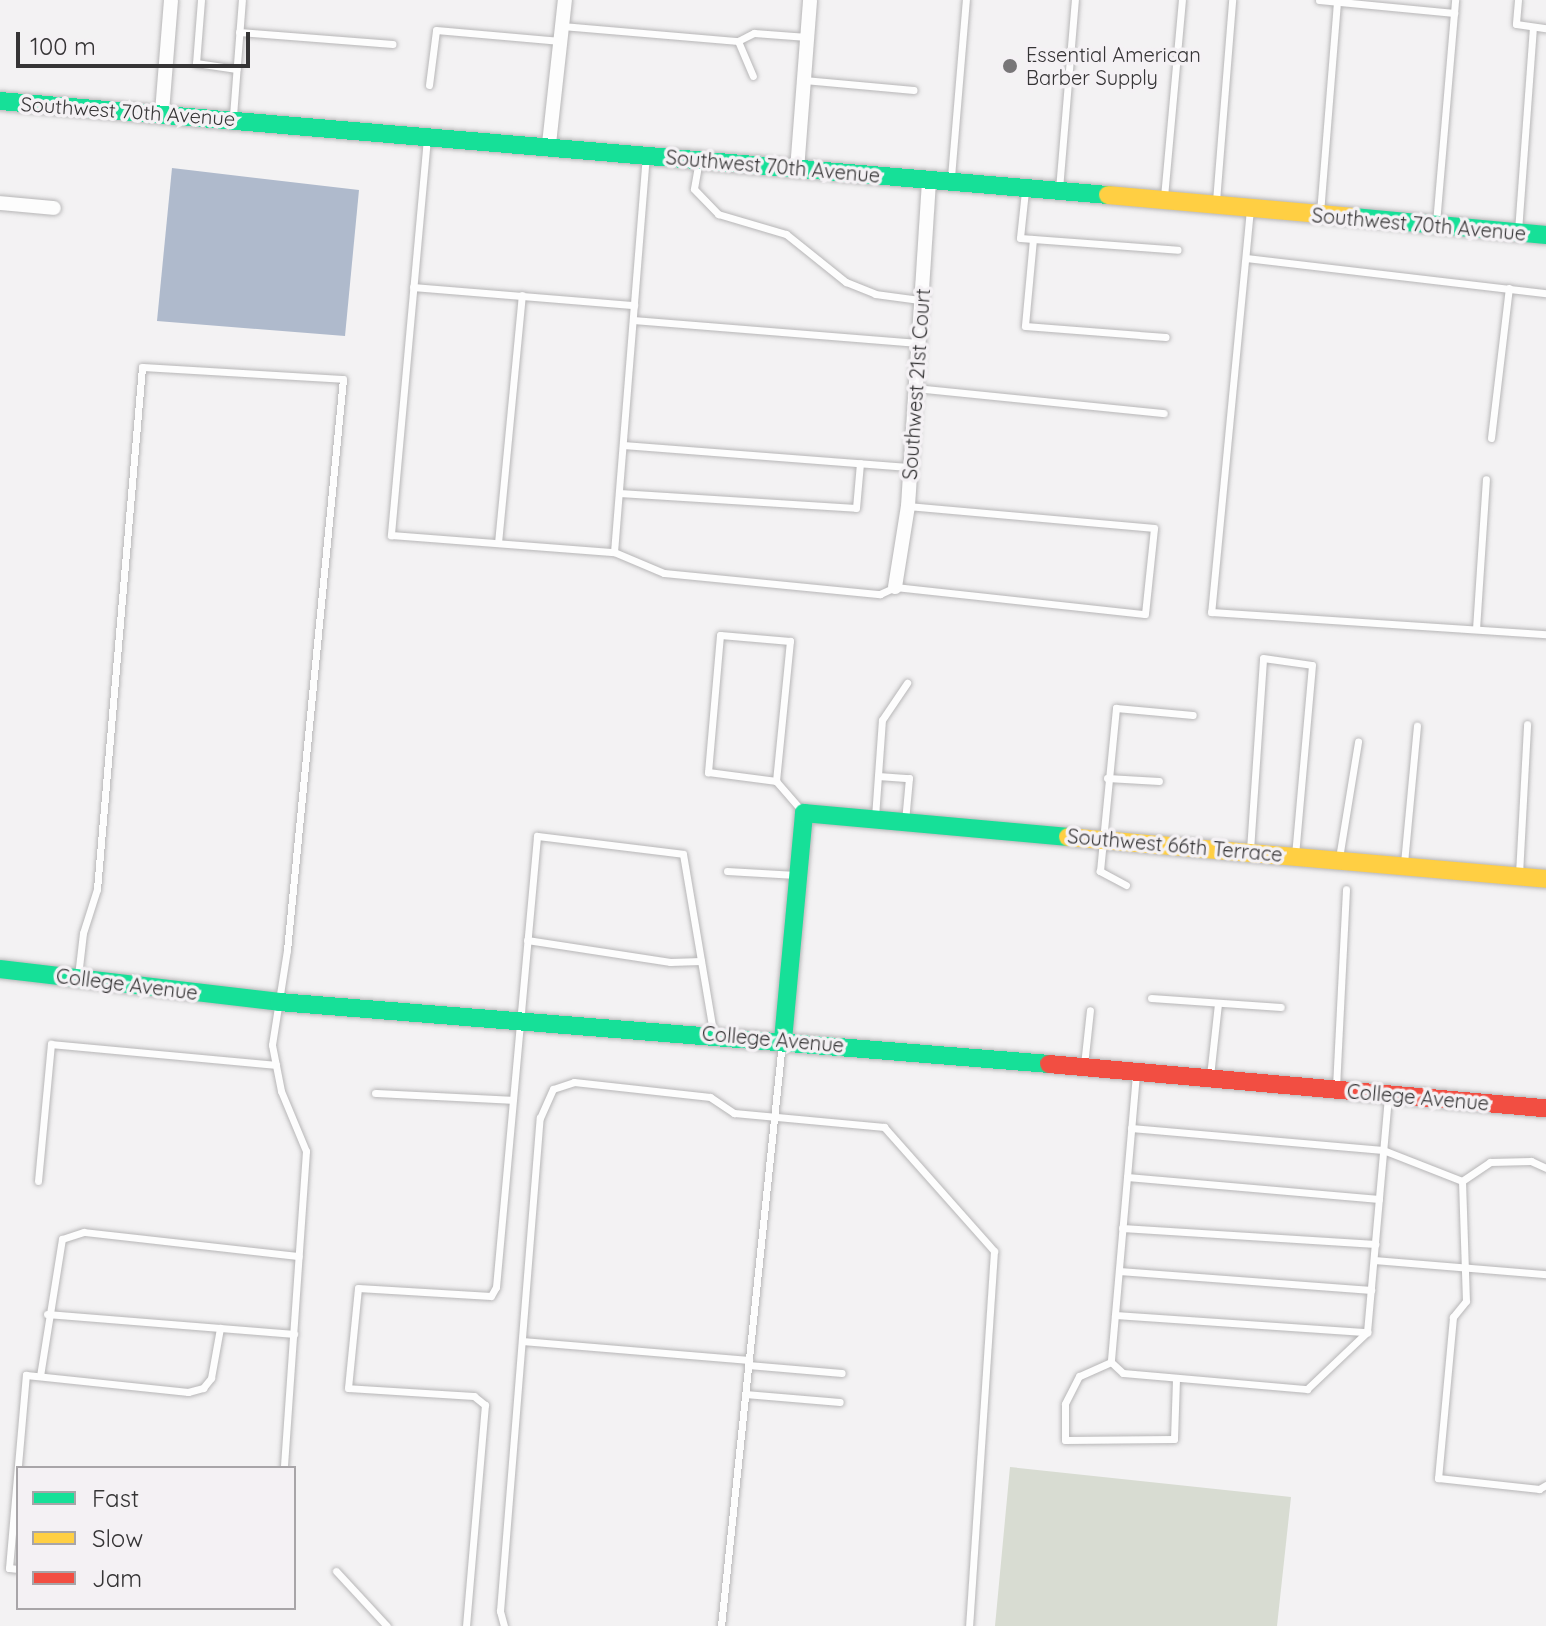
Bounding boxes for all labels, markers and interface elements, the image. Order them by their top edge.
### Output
scale bar [20,16,254,66]
text: 100 m [30,31,96,61]
place label: Essential American Barber Supply [1026,42,1201,89]
marker: Essential American Barber Supply [1001,57,1019,75]
street label: Southwest 70th Avenue [20,92,236,130]
street label: Southwest 70th Avenue [665,145,881,187]
street label: Southwest 70th Avenue [1311,203,1527,245]
street label: Southwest 21st Court [897,287,935,481]
street label: Southwest 66th Terrace [1066,824,1284,866]
street label: College Avenue [55,963,199,1005]
street label: College Avenue [701,1021,845,1057]
street label: College Avenue [1346,1079,1490,1115]
legend [16,1466,296,1610]
text: Fast [92,1483,139,1513]
text: Slow [92,1523,143,1553]
text: Jam [92,1563,142,1593]

